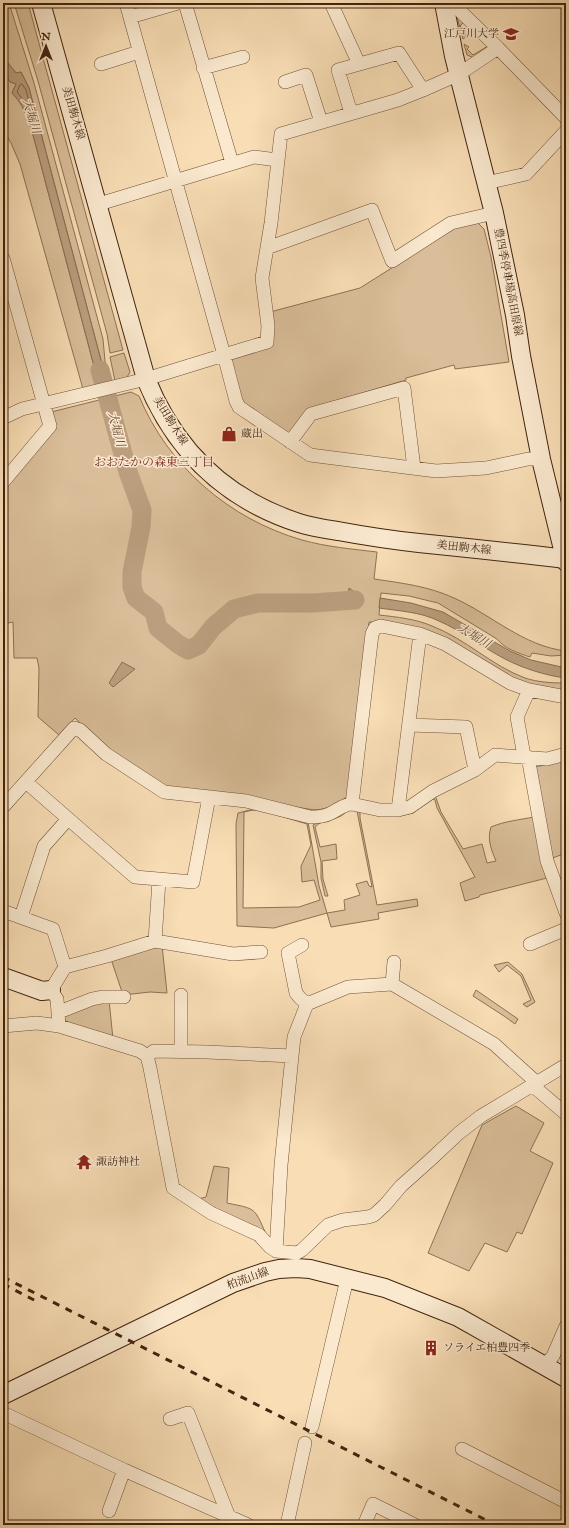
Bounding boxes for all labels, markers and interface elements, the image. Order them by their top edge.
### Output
school or university icon: 江戸川大学 [502,25,520,43]
north arrow [26,26,66,66]
place label: 江戸川大学 [444,27,499,41]
text: N [40,30,51,44]
street label: 美田駒木線 [59,85,87,141]
water label: 大堀川 [19,97,44,137]
street label: 豊四季停車場高田原線 [491,227,525,337]
street label: 美田駒木線 [149,394,191,448]
water label: 大堀川 [104,410,128,450]
shop icon: 蔵出 [220,425,238,443]
place label: 蔵出 [241,427,263,441]
district label: おおたかの森東三丁目 [94,455,214,470]
street label: 美田駒木線 [436,538,492,558]
water label: 大堀川 [455,620,495,653]
temple icon: 諏訪神社 [75,1153,93,1171]
place label: 諏訪神社 [96,1155,140,1169]
street label: 柏流山線 [225,1265,271,1293]
building icon: ソライエ柏豊四季 [422,1339,440,1357]
place label: ソライエ柏豊四季 [443,1341,530,1355]

